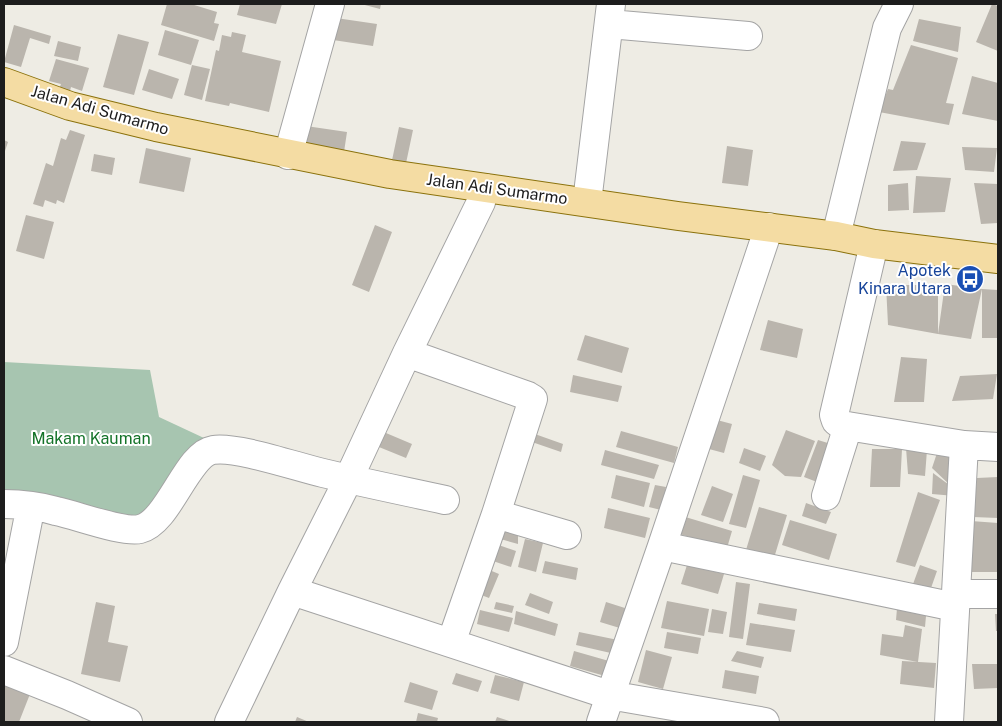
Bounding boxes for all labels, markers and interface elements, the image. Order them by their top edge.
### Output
street label: Jalan Adi Sumarmo [29,81,171,139]
street label: Jalan Adi Sumarmo [425,170,569,208]
place label: Apotek Kinara Utara [858,261,951,298]
bus stop icon: Apotek Kinara Utara [955,264,985,294]
park label: Makam Kauman [31,429,151,448]

